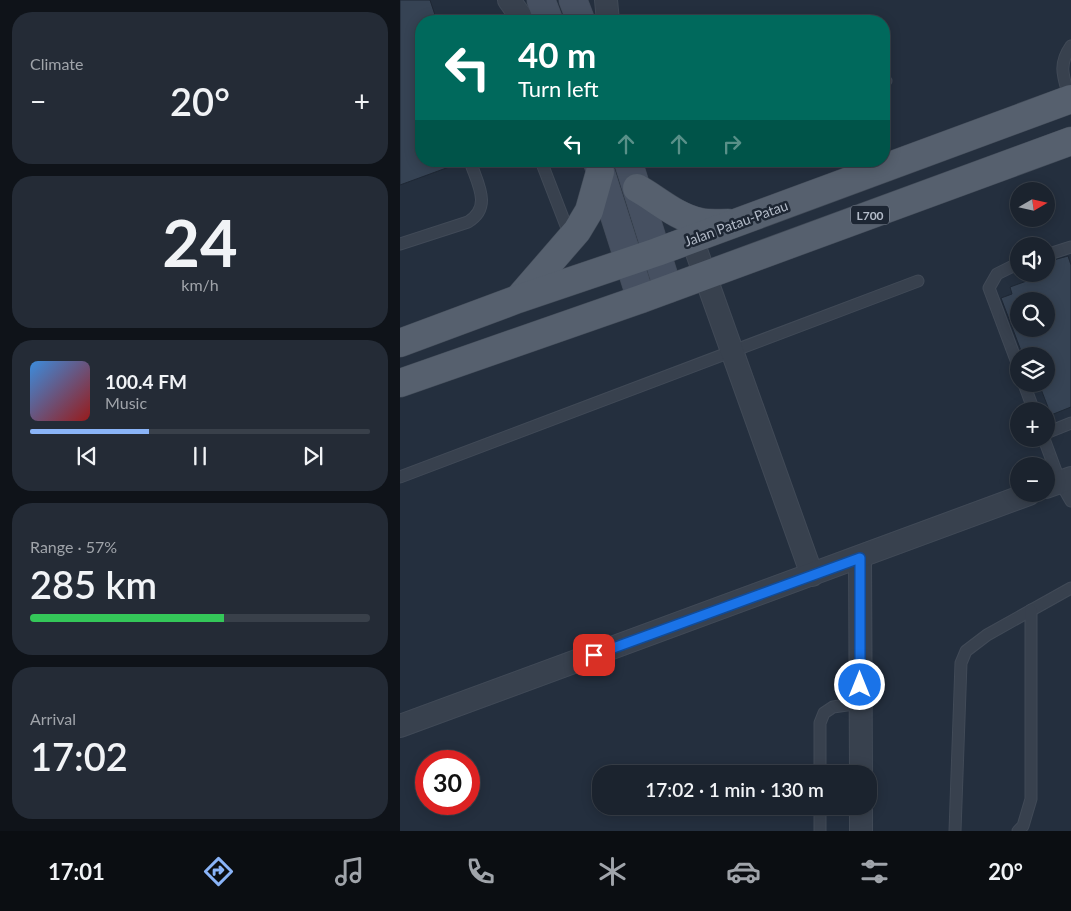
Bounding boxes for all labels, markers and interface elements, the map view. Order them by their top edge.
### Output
text: 40 m [518,33,596,75]
icon: left [435,35,500,100]
text: Climate [30,54,83,73]
text: Turn left [518,75,599,102]
text: 20° [170,78,230,124]
text: − [30,84,46,118]
text: + [354,84,370,118]
icon: left [559,130,587,158]
icon: ahead [612,130,640,158]
icon: ahead [665,130,693,158]
icon: right [718,130,746,158]
north arrow [1010,182,1055,228]
map controls [1010,182,1055,502]
street label: Jalan Patau-Patau [682,196,790,250]
text: 24 [162,203,238,281]
road number: L700 [851,206,889,224]
button: sound [1010,237,1055,282]
text: km/h [181,275,219,294]
button: search [1010,292,1055,337]
button: layers [1010,347,1055,392]
text: 100.4 FM [105,370,187,393]
text: Music [105,393,147,412]
button: + [1010,402,1055,447]
icon: previous [73,442,101,470]
icon: pause [186,442,214,470]
icon: next [299,442,327,470]
button: − [1010,457,1055,502]
text: Range · 57% [30,537,117,556]
text: 285 km [30,561,157,607]
pin [573,634,615,676]
icon: arrive [580,641,608,669]
position arrow [833,658,885,710]
text: Arrival [30,709,76,728]
text: 17:02 [30,733,128,779]
speed limit sign: 30 [415,750,480,815]
text: 17:02 · 1 min · 130 m [645,778,824,801]
icon: directions [201,854,236,889]
icon: music [332,854,367,889]
icon: phone [463,854,498,889]
icon: climate [595,854,630,889]
icon: car [726,854,761,889]
icon: filters [857,854,892,889]
text: 17:01 [48,858,105,885]
text: 20° [988,858,1023,885]

